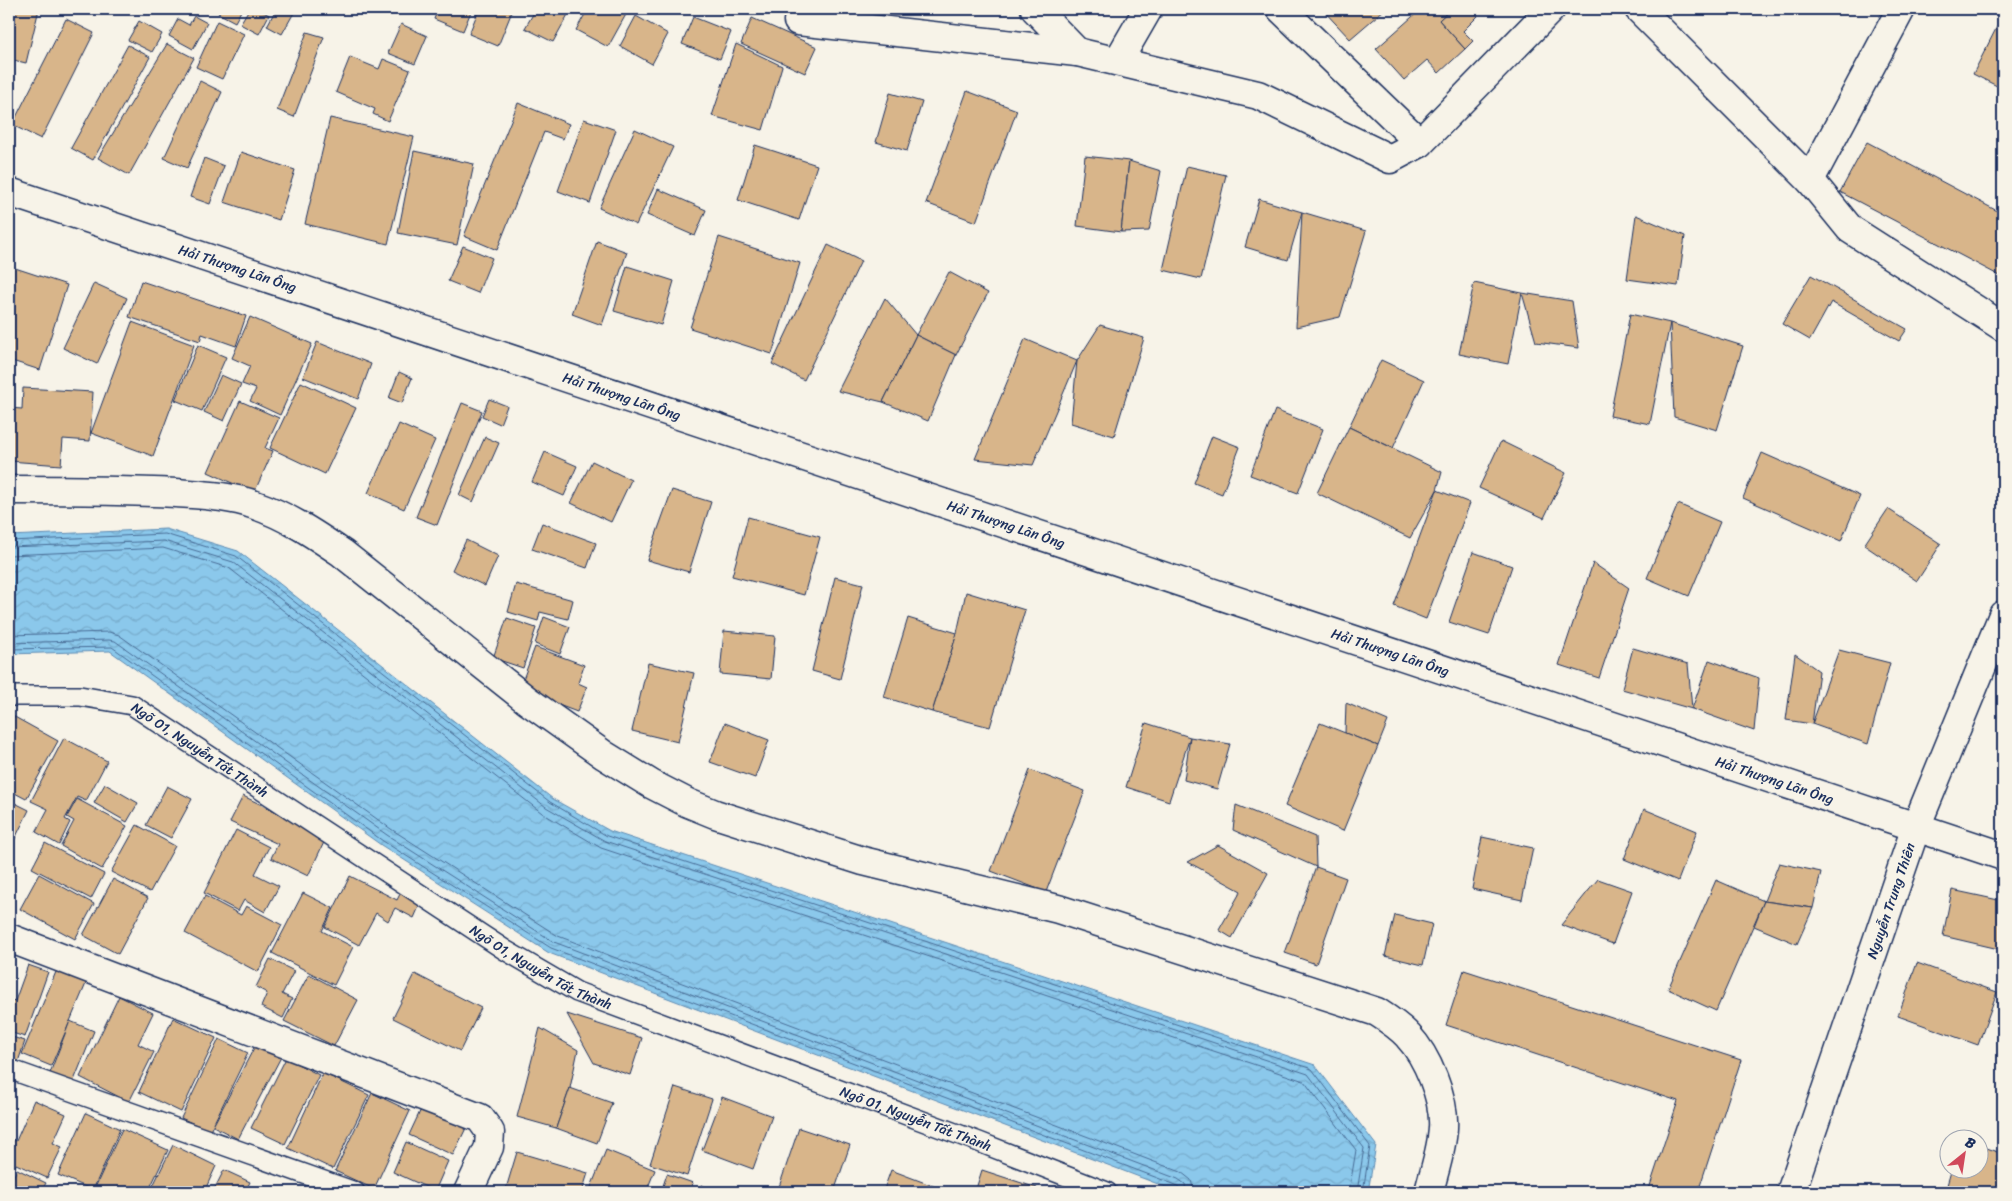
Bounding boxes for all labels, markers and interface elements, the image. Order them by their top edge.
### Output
street label: Hải Thượng Lãn Ông [175,237,300,299]
street label: Hải Thượng Lãn Ông [559,365,684,427]
street label: Hải Thượng Lãn Ông [944,493,1069,555]
street label: Hải Thượng Lãn Ông [1328,621,1453,683]
street label: Ngõ 01, Nguyễn Tất Thành [126,695,274,804]
street label: Hải Thượng Lãn Ông [1712,749,1837,811]
street label: Nguyễn Trung Thiên [1859,839,1922,962]
street label: Ngõ 01, Nguyễn Tất Thành [465,917,616,1017]
street label: Ngõ 01, Nguyễn Tất Thành [836,1079,995,1158]
north arrow [1940,1128,1990,1178]
text: B [1960,1130,1980,1156]

